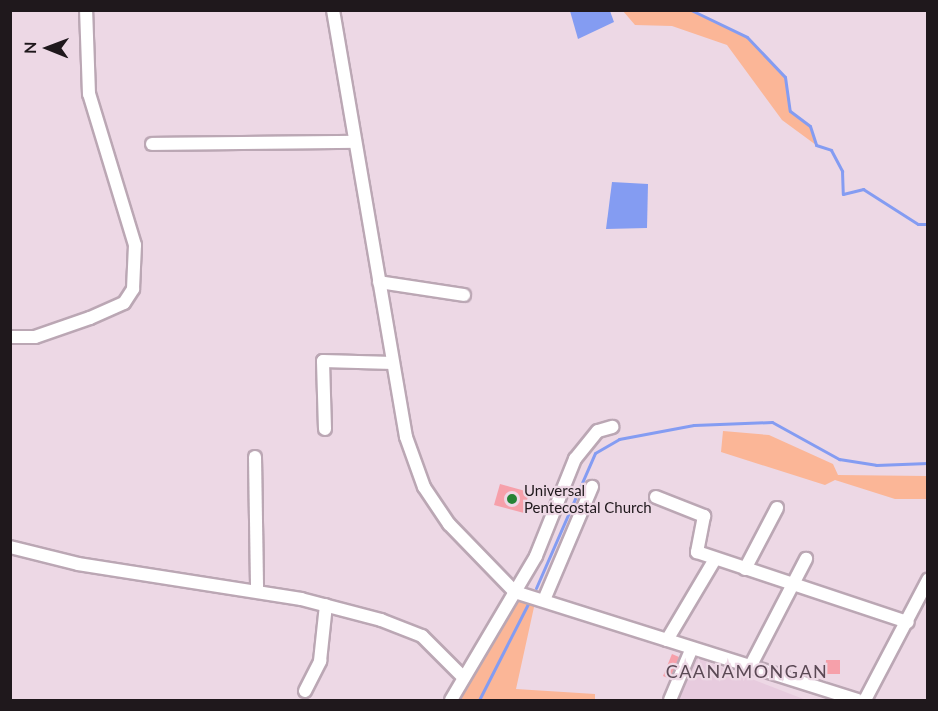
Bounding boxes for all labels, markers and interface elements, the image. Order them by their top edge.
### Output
north arrow [18,18,78,78]
text: N [20,41,39,54]
place label: Universal Pentecostal Church [524,481,652,516]
marker: Universal Pentecostal Church [505,492,519,506]
district label: CAANAMONGAN [666,660,828,682]

